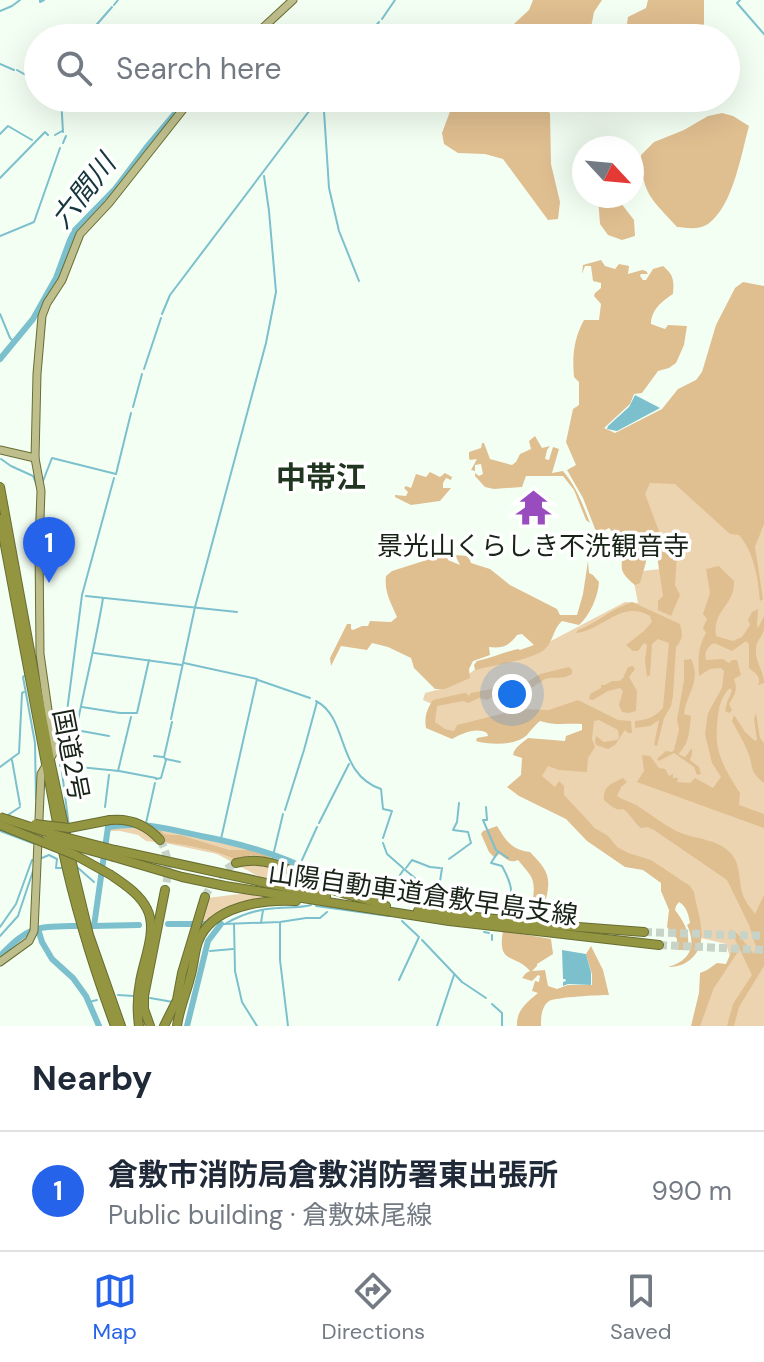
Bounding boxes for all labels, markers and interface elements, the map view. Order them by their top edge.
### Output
search box [24,24,740,112]
icon: search [52,46,96,90]
text: Search here [116,49,282,88]
north arrow [572,136,644,208]
water label: 六間川 [43,144,126,236]
district label: 中帯江 [276,458,366,497]
temple icon: 景光山くらしき不洗観音寺 [514,488,552,526]
pin: 1 [23,517,75,583]
place label: 景光山くらしき不洗観音寺 [377,529,689,563]
your location [492,674,532,714]
street label: 国道2号 [45,706,97,804]
street label: 山陽自動車道倉敷早島支線 [266,855,580,933]
text: Nearby [32,1056,152,1101]
text: 倉敷市消防局倉敷消防署東出張所 [108,1155,558,1194]
text: 1 [53,1174,63,1208]
text: 990 m [651,1174,732,1208]
text: Public building · 倉敷妹尾線 [108,1198,432,1232]
tab: Map [92,1269,137,1346]
tab: Directions [322,1269,425,1346]
tab: Saved [610,1269,672,1346]

